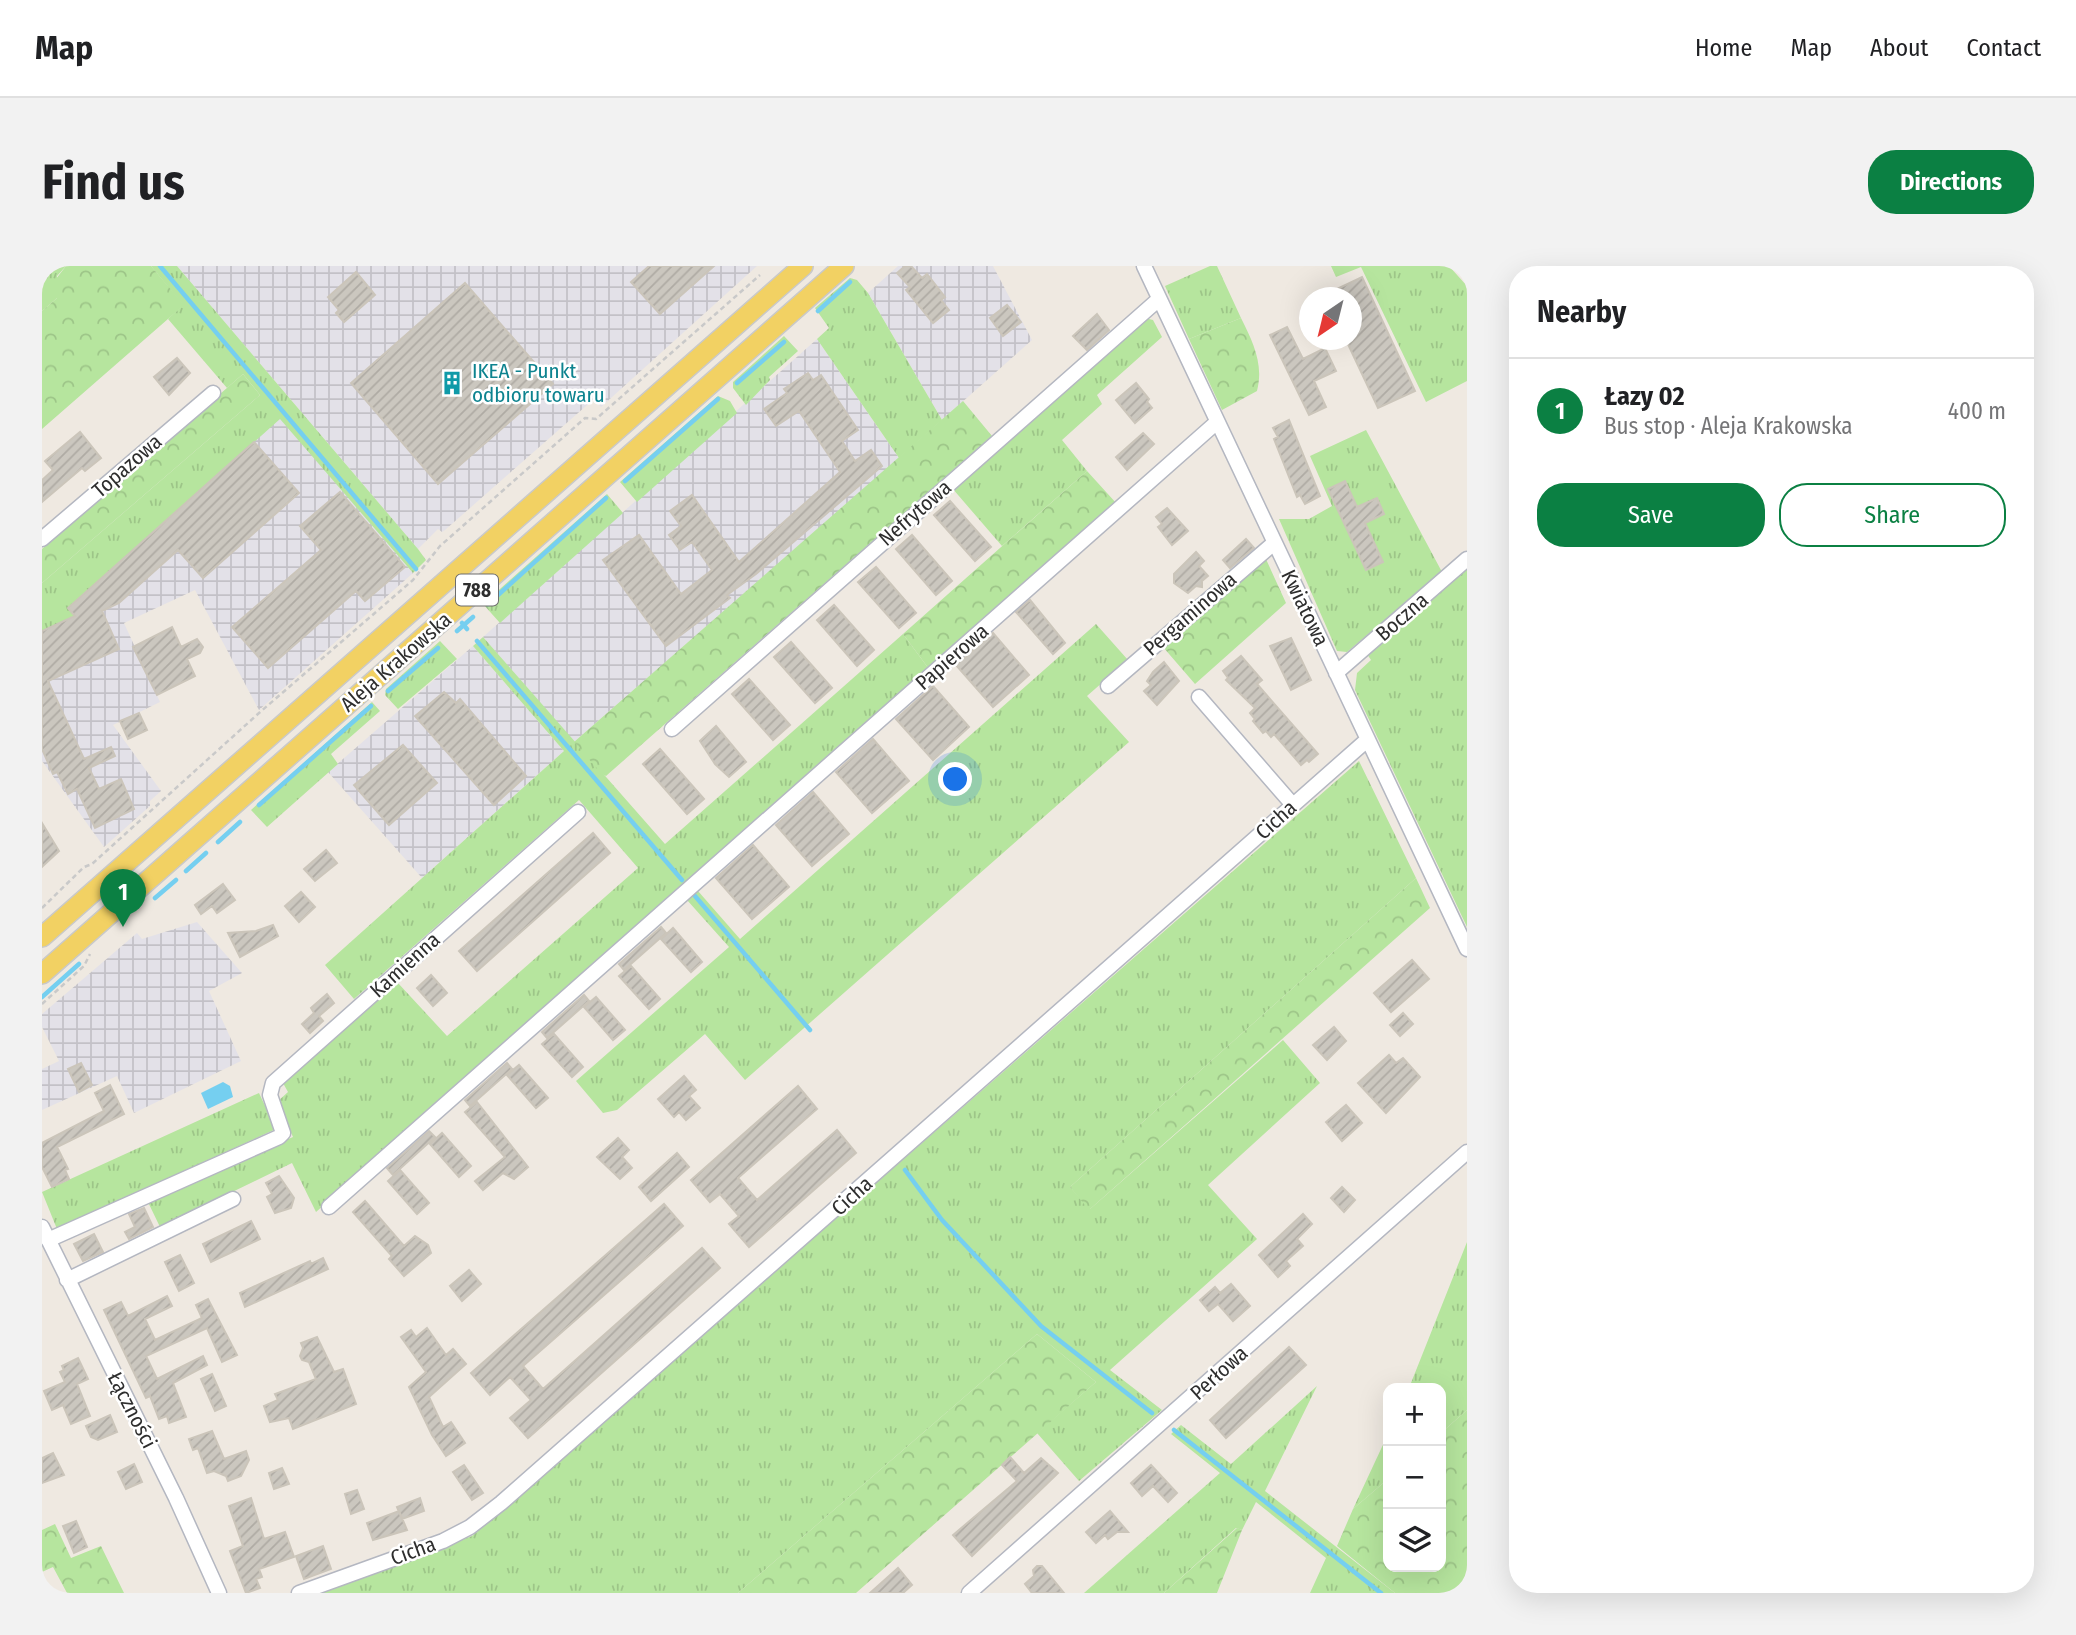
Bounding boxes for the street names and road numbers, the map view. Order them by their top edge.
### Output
street label: Topazowa [87,429,167,503]
street label: Nefrytowa [873,474,957,552]
street label: Kwiatowa [1275,566,1335,650]
street label: Pergaminowa [1138,567,1242,661]
road number: 788 [456,574,498,606]
street label: Boczna [1370,587,1434,647]
street label: Aleja Krakowska [335,607,457,717]
street label: Papierowa [910,618,994,696]
street label: Cicha [1250,795,1302,845]
street label: Kamienna [365,927,445,1003]
street label: Cicha [826,1171,878,1221]
street label: Perłowa [1185,1340,1253,1406]
street label: Łączności [102,1367,162,1453]
street label: Cicha [387,1531,439,1571]

